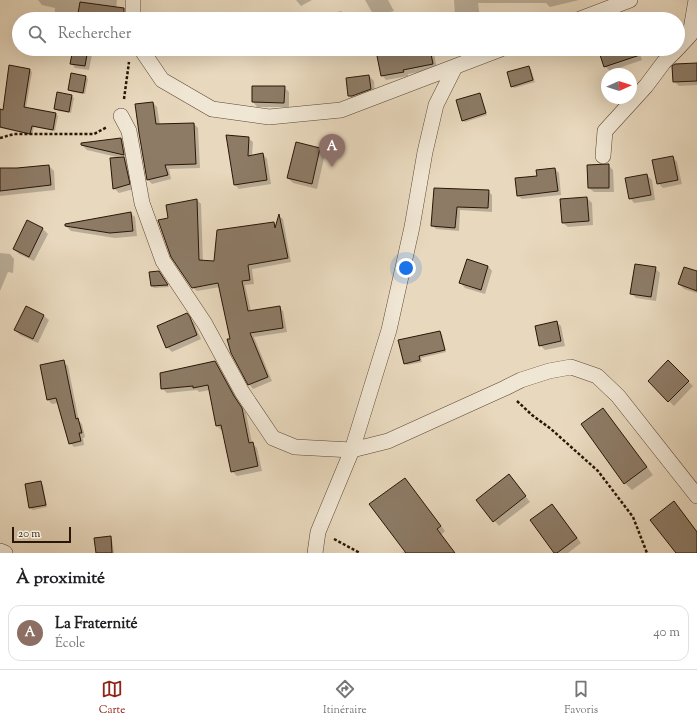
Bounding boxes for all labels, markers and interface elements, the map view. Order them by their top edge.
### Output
search box [12,12,685,56]
icon: search [26,23,48,45]
text: Rechercher [58,24,131,45]
north arrow [601,68,637,104]
pin: A [319,134,345,167]
your location [396,258,416,278]
scale bar [12,525,71,544]
text: 20 m [18,526,40,542]
text: À proximité [16,567,105,591]
text: La Fraternité [55,614,138,635]
text: A [25,624,35,642]
text: 40 m [653,624,680,642]
text: École [55,635,85,653]
tab: Carte [99,678,125,718]
tab: Itinéraire [323,678,367,718]
tab: Favoris [564,678,598,718]

